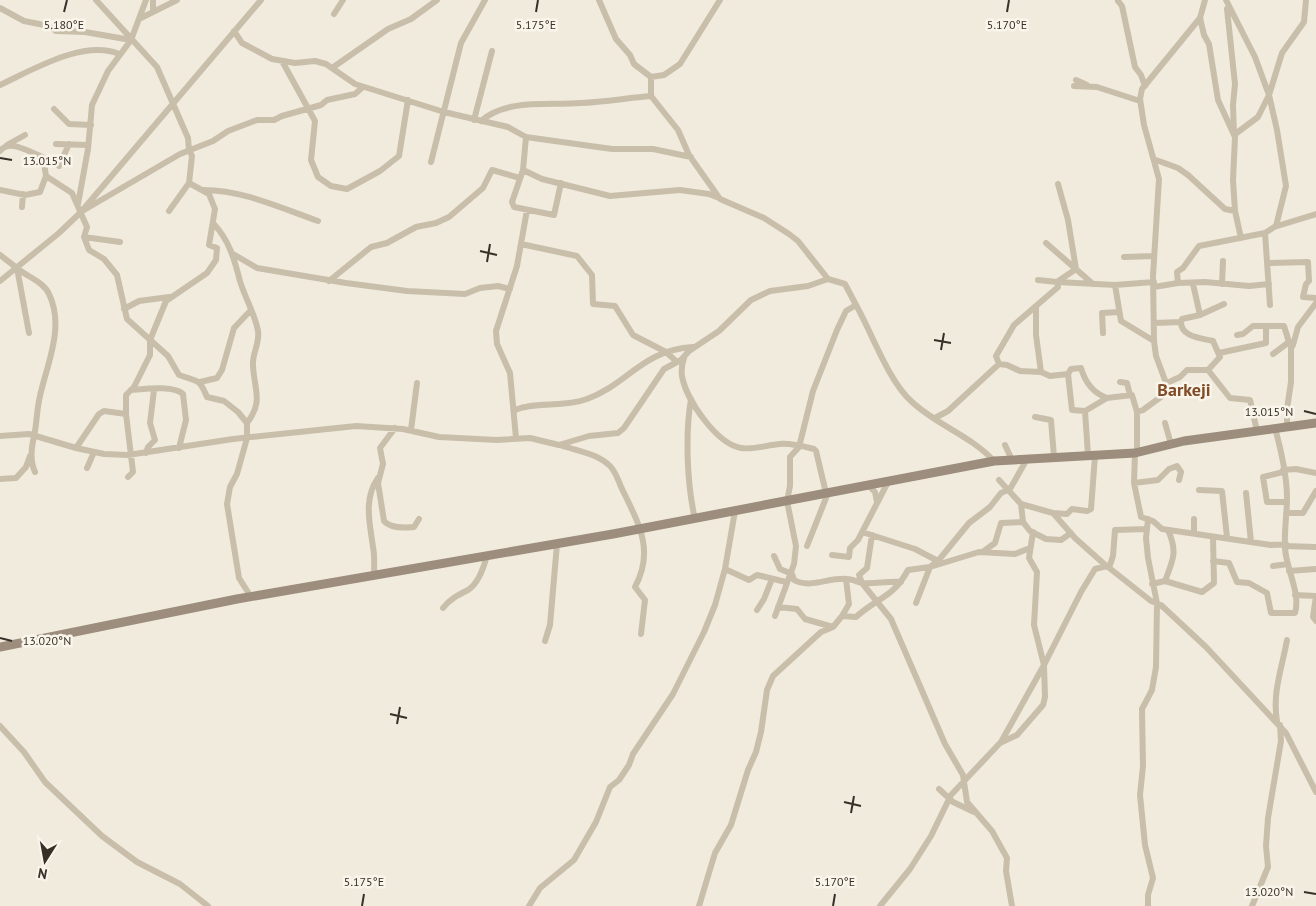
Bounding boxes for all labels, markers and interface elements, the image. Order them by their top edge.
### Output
text: 5.180°E [44,17,84,32]
text: 5.175°E [516,17,556,32]
text: 5.170°E [987,17,1027,32]
text: 13.015°N [23,153,71,168]
district label: Barkeji [1157,378,1211,401]
text: 13.015°N [1245,404,1293,419]
text: 13.020°N [23,633,71,648]
north arrow [20,836,70,886]
text: N [36,864,49,883]
text: 5.175°E [344,874,384,889]
text: 5.170°E [815,874,855,889]
text: 13.020°N [1245,884,1293,899]

